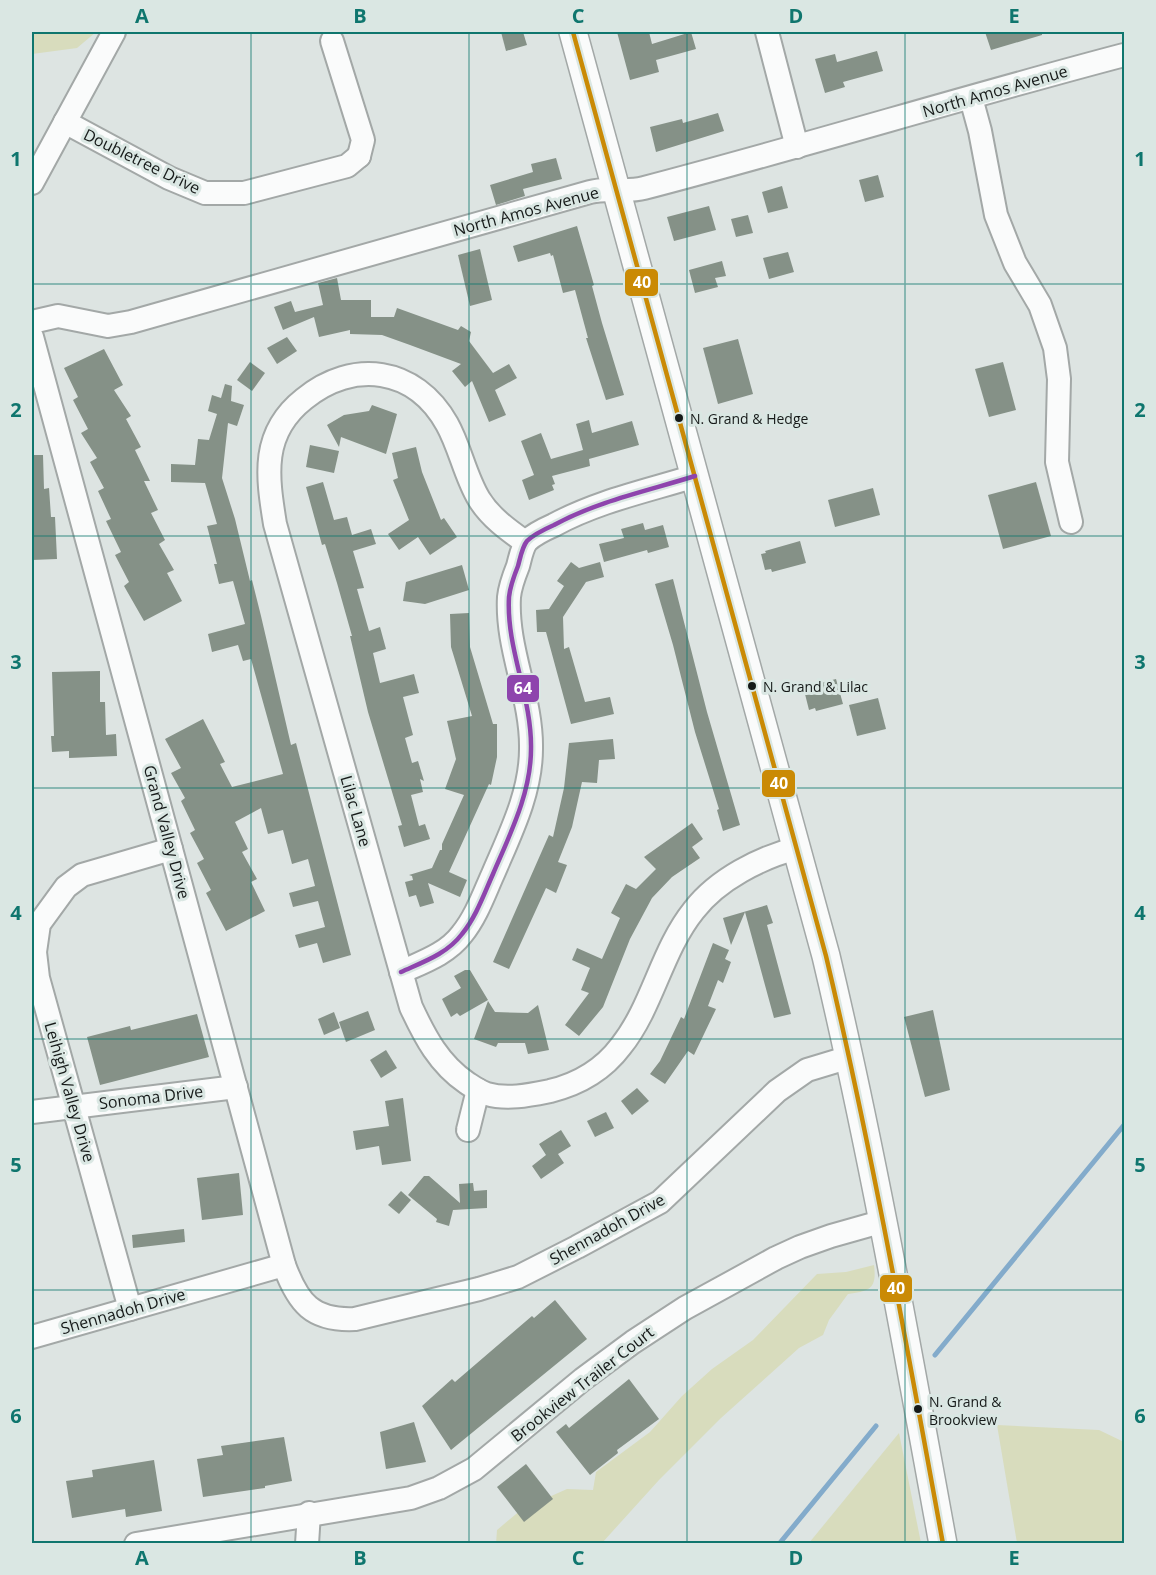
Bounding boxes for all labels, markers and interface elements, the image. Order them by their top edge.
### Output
text: A [135,2,149,29]
text: B [353,2,367,29]
text: C [572,2,585,29]
text: D [789,2,803,29]
text: E [1008,2,1020,29]
street label: North Amos Avenue [920,60,1070,122]
street label: Doubletree Drive [80,123,204,199]
text: 1 [10,145,22,172]
text: 1 [1134,145,1146,172]
street label: North Amos Avenue [451,181,601,241]
line badge: 40 [624,268,659,297]
text: 40 [633,271,651,293]
text: 2 [10,396,22,423]
text: 2 [1134,396,1146,423]
place label: N. Grand & Hedge [690,409,809,428]
marker: N. Grand & Hedge [673,412,685,424]
text: 3 [10,648,22,675]
text: 3 [1134,648,1146,675]
line badge: 64 [506,674,540,703]
text: 64 [514,677,532,699]
place label: N. Grand & Lilac [763,677,868,696]
marker: N. Grand & Lilac [746,680,758,692]
street label: Grand Valley Drive [139,763,195,901]
line badge: 40 [761,769,796,798]
text: 40 [770,772,788,794]
street label: Lilac Lane [335,773,377,849]
text: 4 [10,899,22,926]
text: 4 [1134,899,1146,926]
street label: Leihigh Valley Drive [39,1019,101,1165]
street label: Sonoma Drive [98,1080,204,1114]
text: 5 [10,1151,22,1178]
text: 5 [1134,1151,1146,1178]
street label: Shennadoh Drive [545,1188,669,1270]
line badge: 40 [879,1274,913,1303]
text: 40 [887,1277,905,1299]
street label: Shennadoh Drive [58,1283,188,1339]
street label: Brookview Trailer Court [506,1321,658,1447]
place label: N. Grand & Brookview [929,1392,1002,1429]
text: 6 [10,1402,22,1429]
text: 6 [1134,1402,1146,1429]
marker: N. Grand & Brookview [912,1403,924,1415]
text: A [135,1544,149,1571]
text: B [353,1544,367,1571]
text: C [572,1544,585,1571]
text: D [789,1544,803,1571]
text: E [1008,1544,1020,1571]

